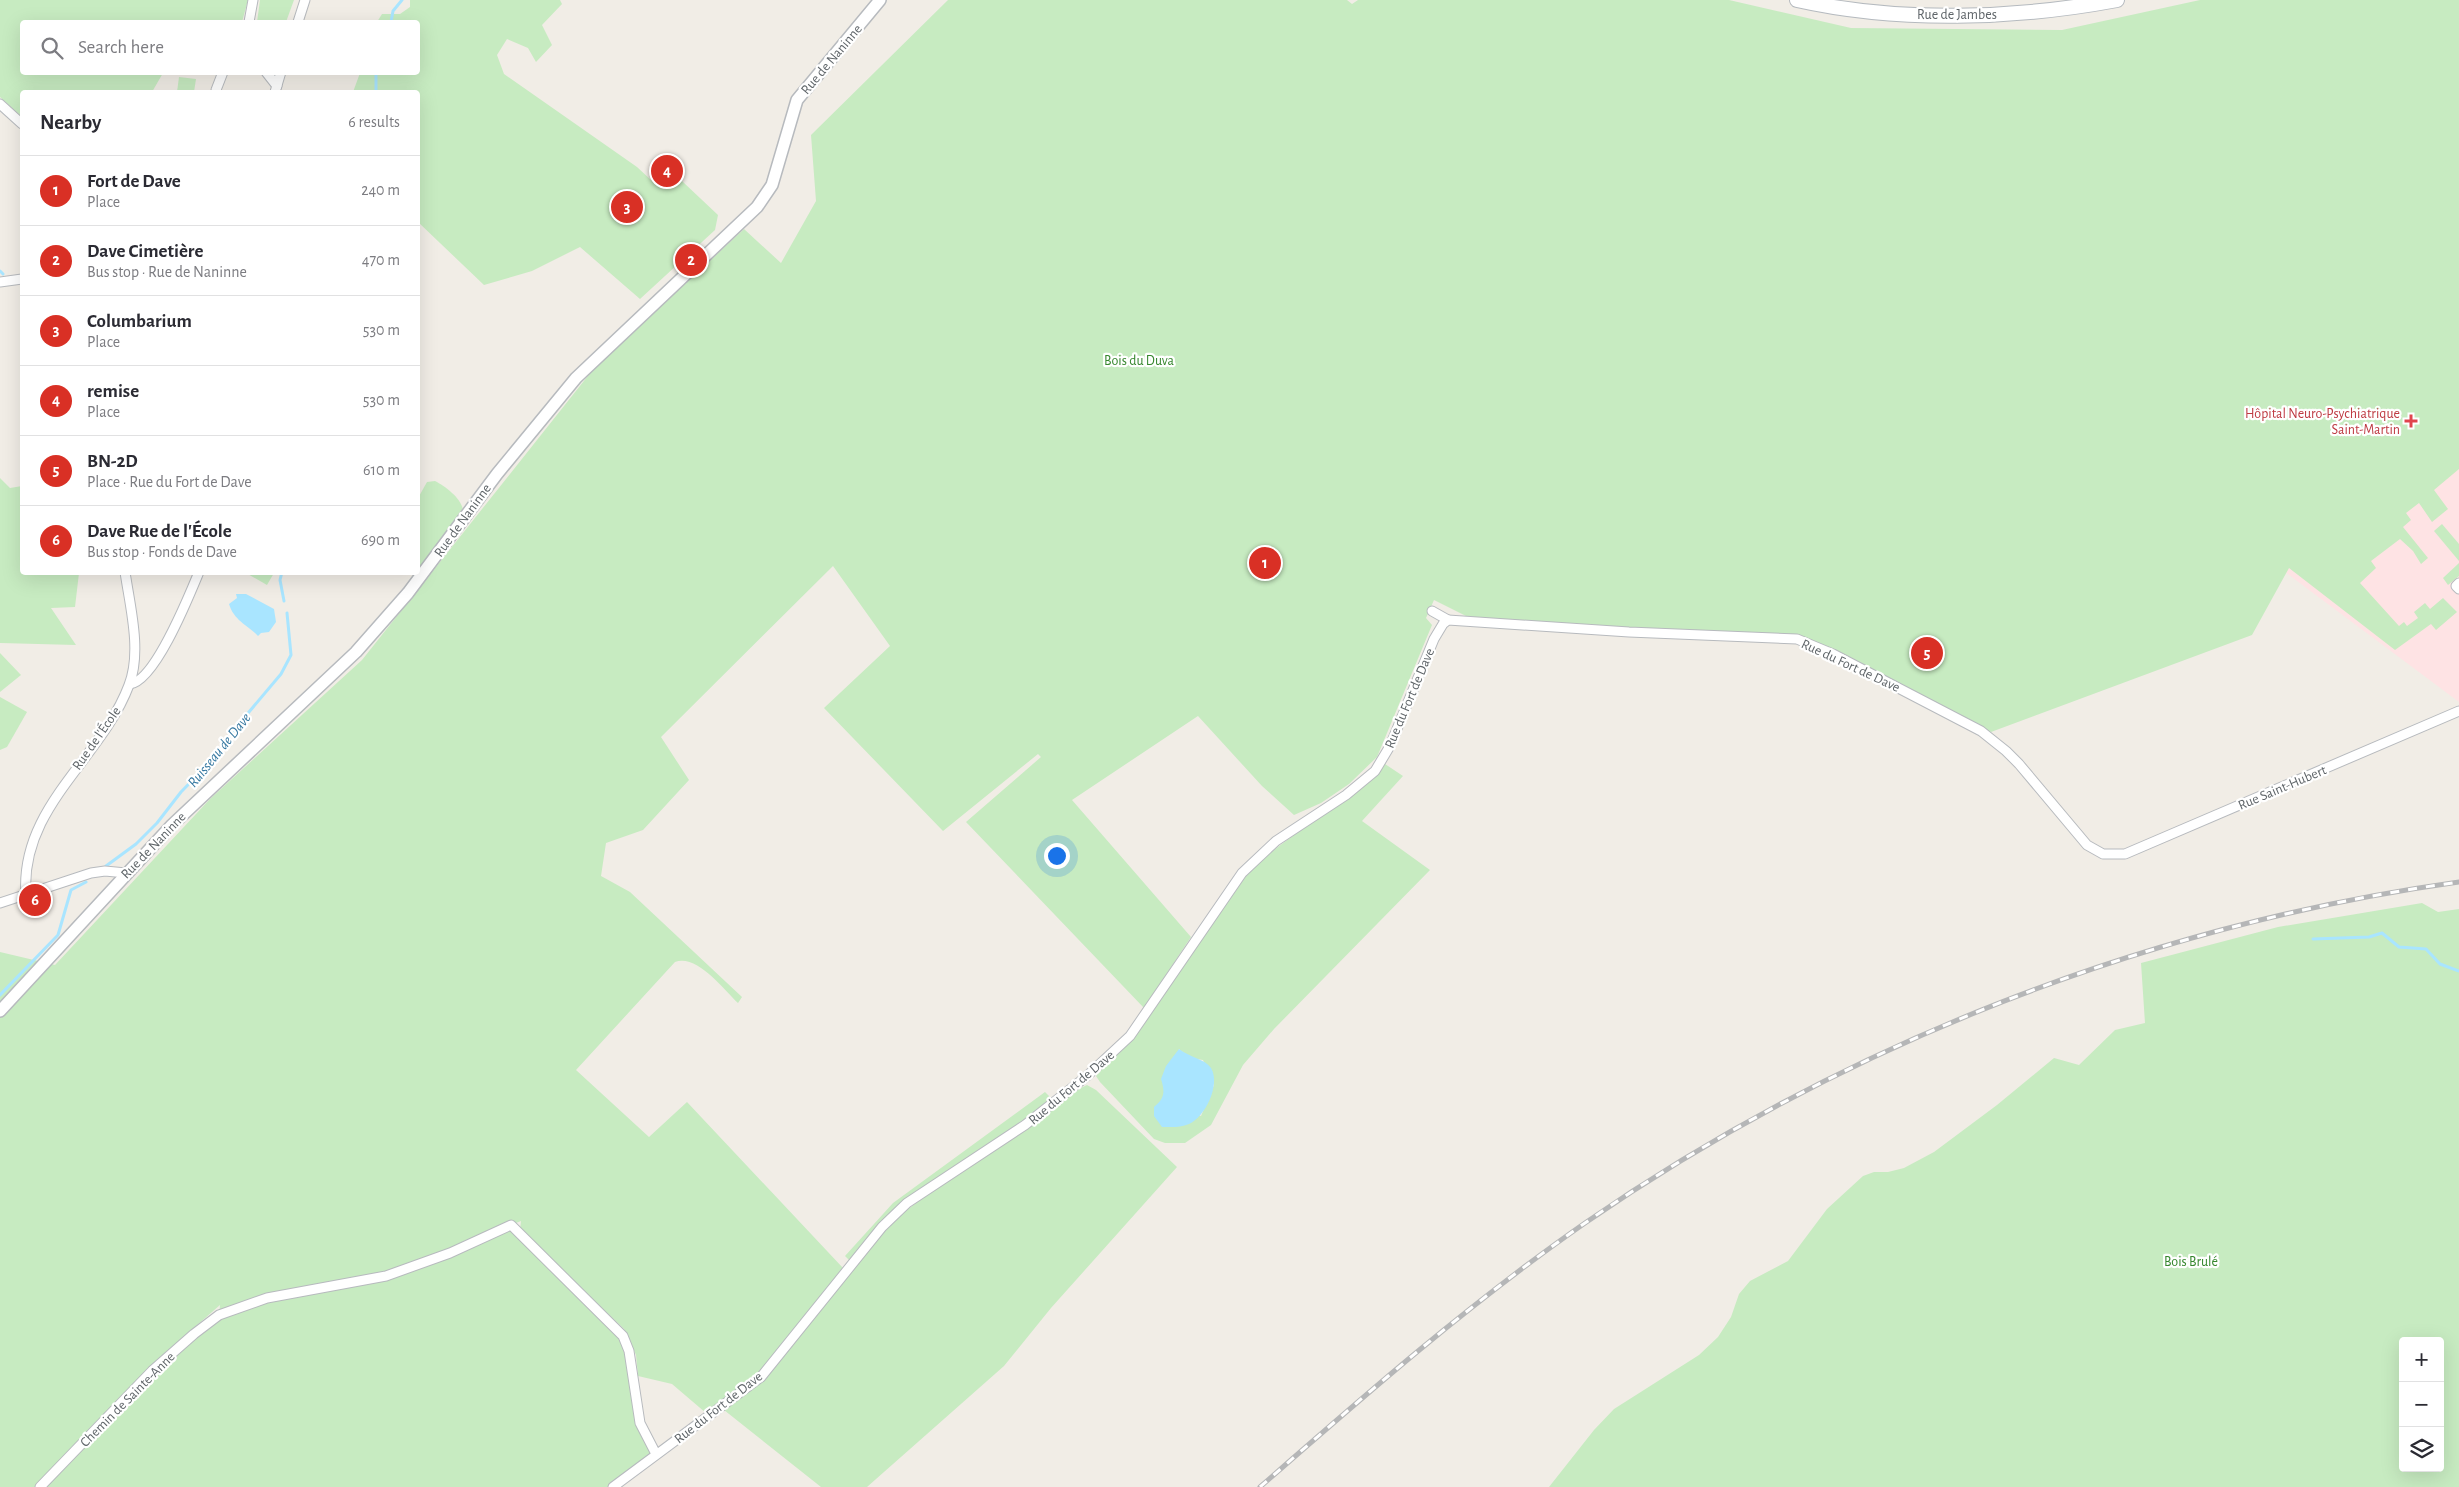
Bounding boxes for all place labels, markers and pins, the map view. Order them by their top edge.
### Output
pin: 4 [651,152,683,190]
pin: 3 [611,188,643,226]
pin: 2 [675,241,707,279]
place label: Hôpital Neuro-Psychiatrique Saint-Martin [2245,407,2400,437]
marker: Hôpital Neuro-Psychiatrique Saint-Martin [2404,414,2418,428]
pin: 1 [1249,544,1281,582]
pin: 5 [1911,634,1943,672]
pin: 6 [19,881,51,919]

